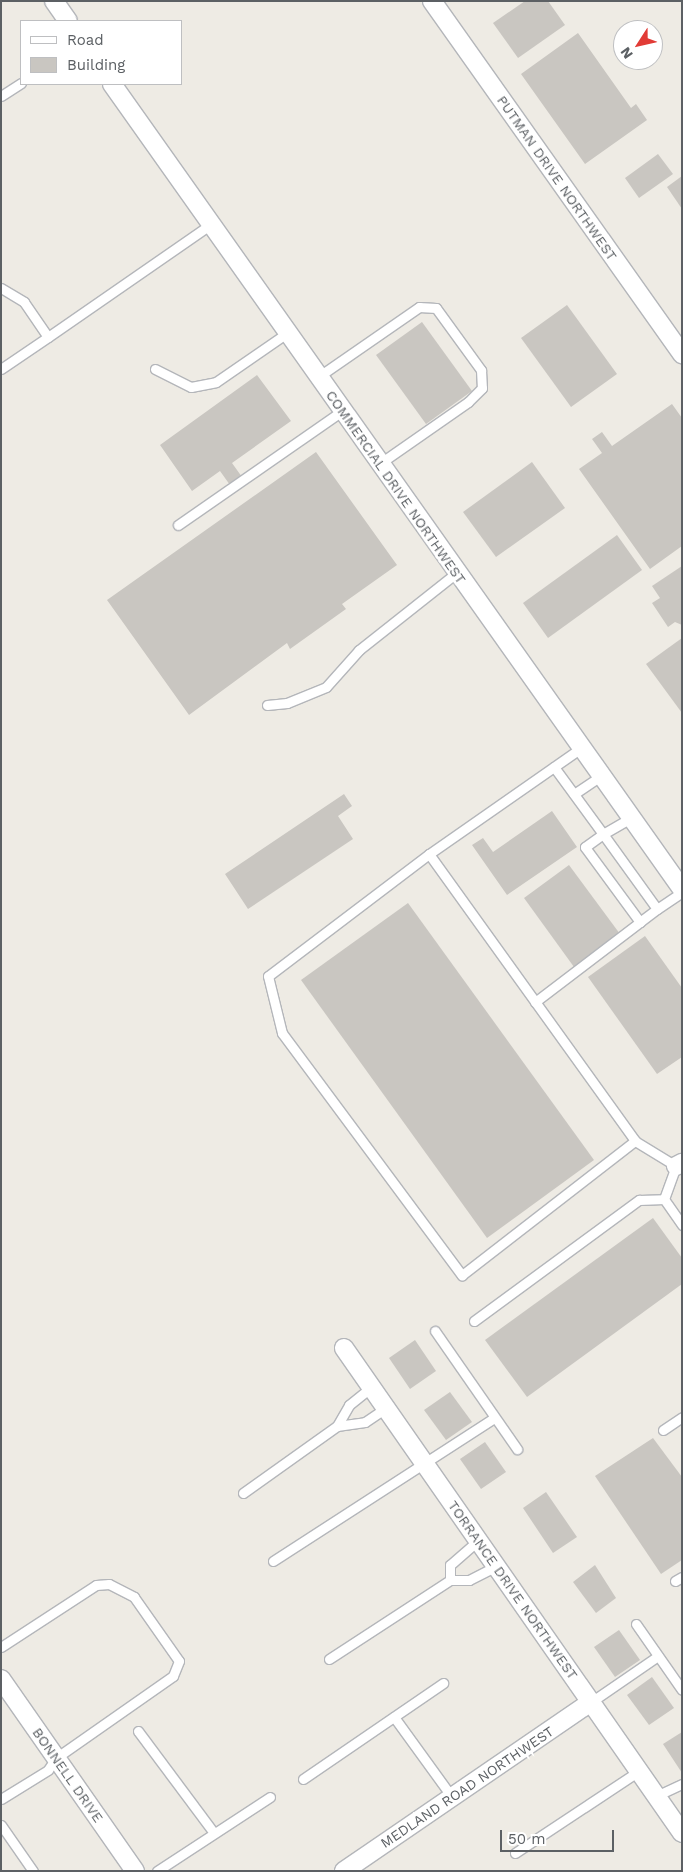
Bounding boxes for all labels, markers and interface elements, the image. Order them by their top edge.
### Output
legend [20,20,182,85]
north arrow [613,20,663,70]
text: Road [67,31,104,49]
text: N [617,44,636,62]
text: Building [67,56,125,74]
street label: PUTMAN DRIVE NORTHWEST [494,92,620,264]
street label: COMMERCIAL DRIVE NORTHWEST [322,387,470,587]
street label: TORRANCE DRIVE NORTHWEST [445,1497,581,1683]
street label: MEDLAND ROAD NORTHWEST [377,1723,557,1851]
street label: BONNELL DRIVE [29,1724,107,1826]
scale bar [503,1820,617,1852]
text: 50 m [508,1830,545,1848]

